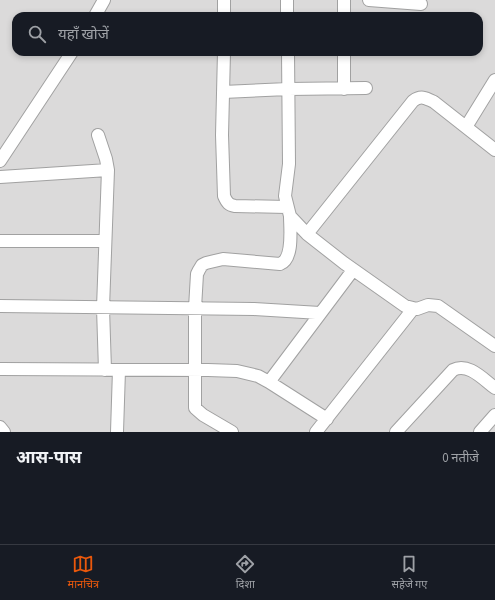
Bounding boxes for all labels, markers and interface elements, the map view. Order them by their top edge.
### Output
search box [12,12,483,56]
icon: search [26,23,48,45]
text: यहाँ खोजें [58,24,109,45]
text: आस-पास [16,446,82,470]
text: 0 नतीजे [442,449,479,467]
tab: मानचित्र [68,553,99,592]
tab: दिशा [234,553,256,592]
tab: सहेजे गए [391,553,427,592]

